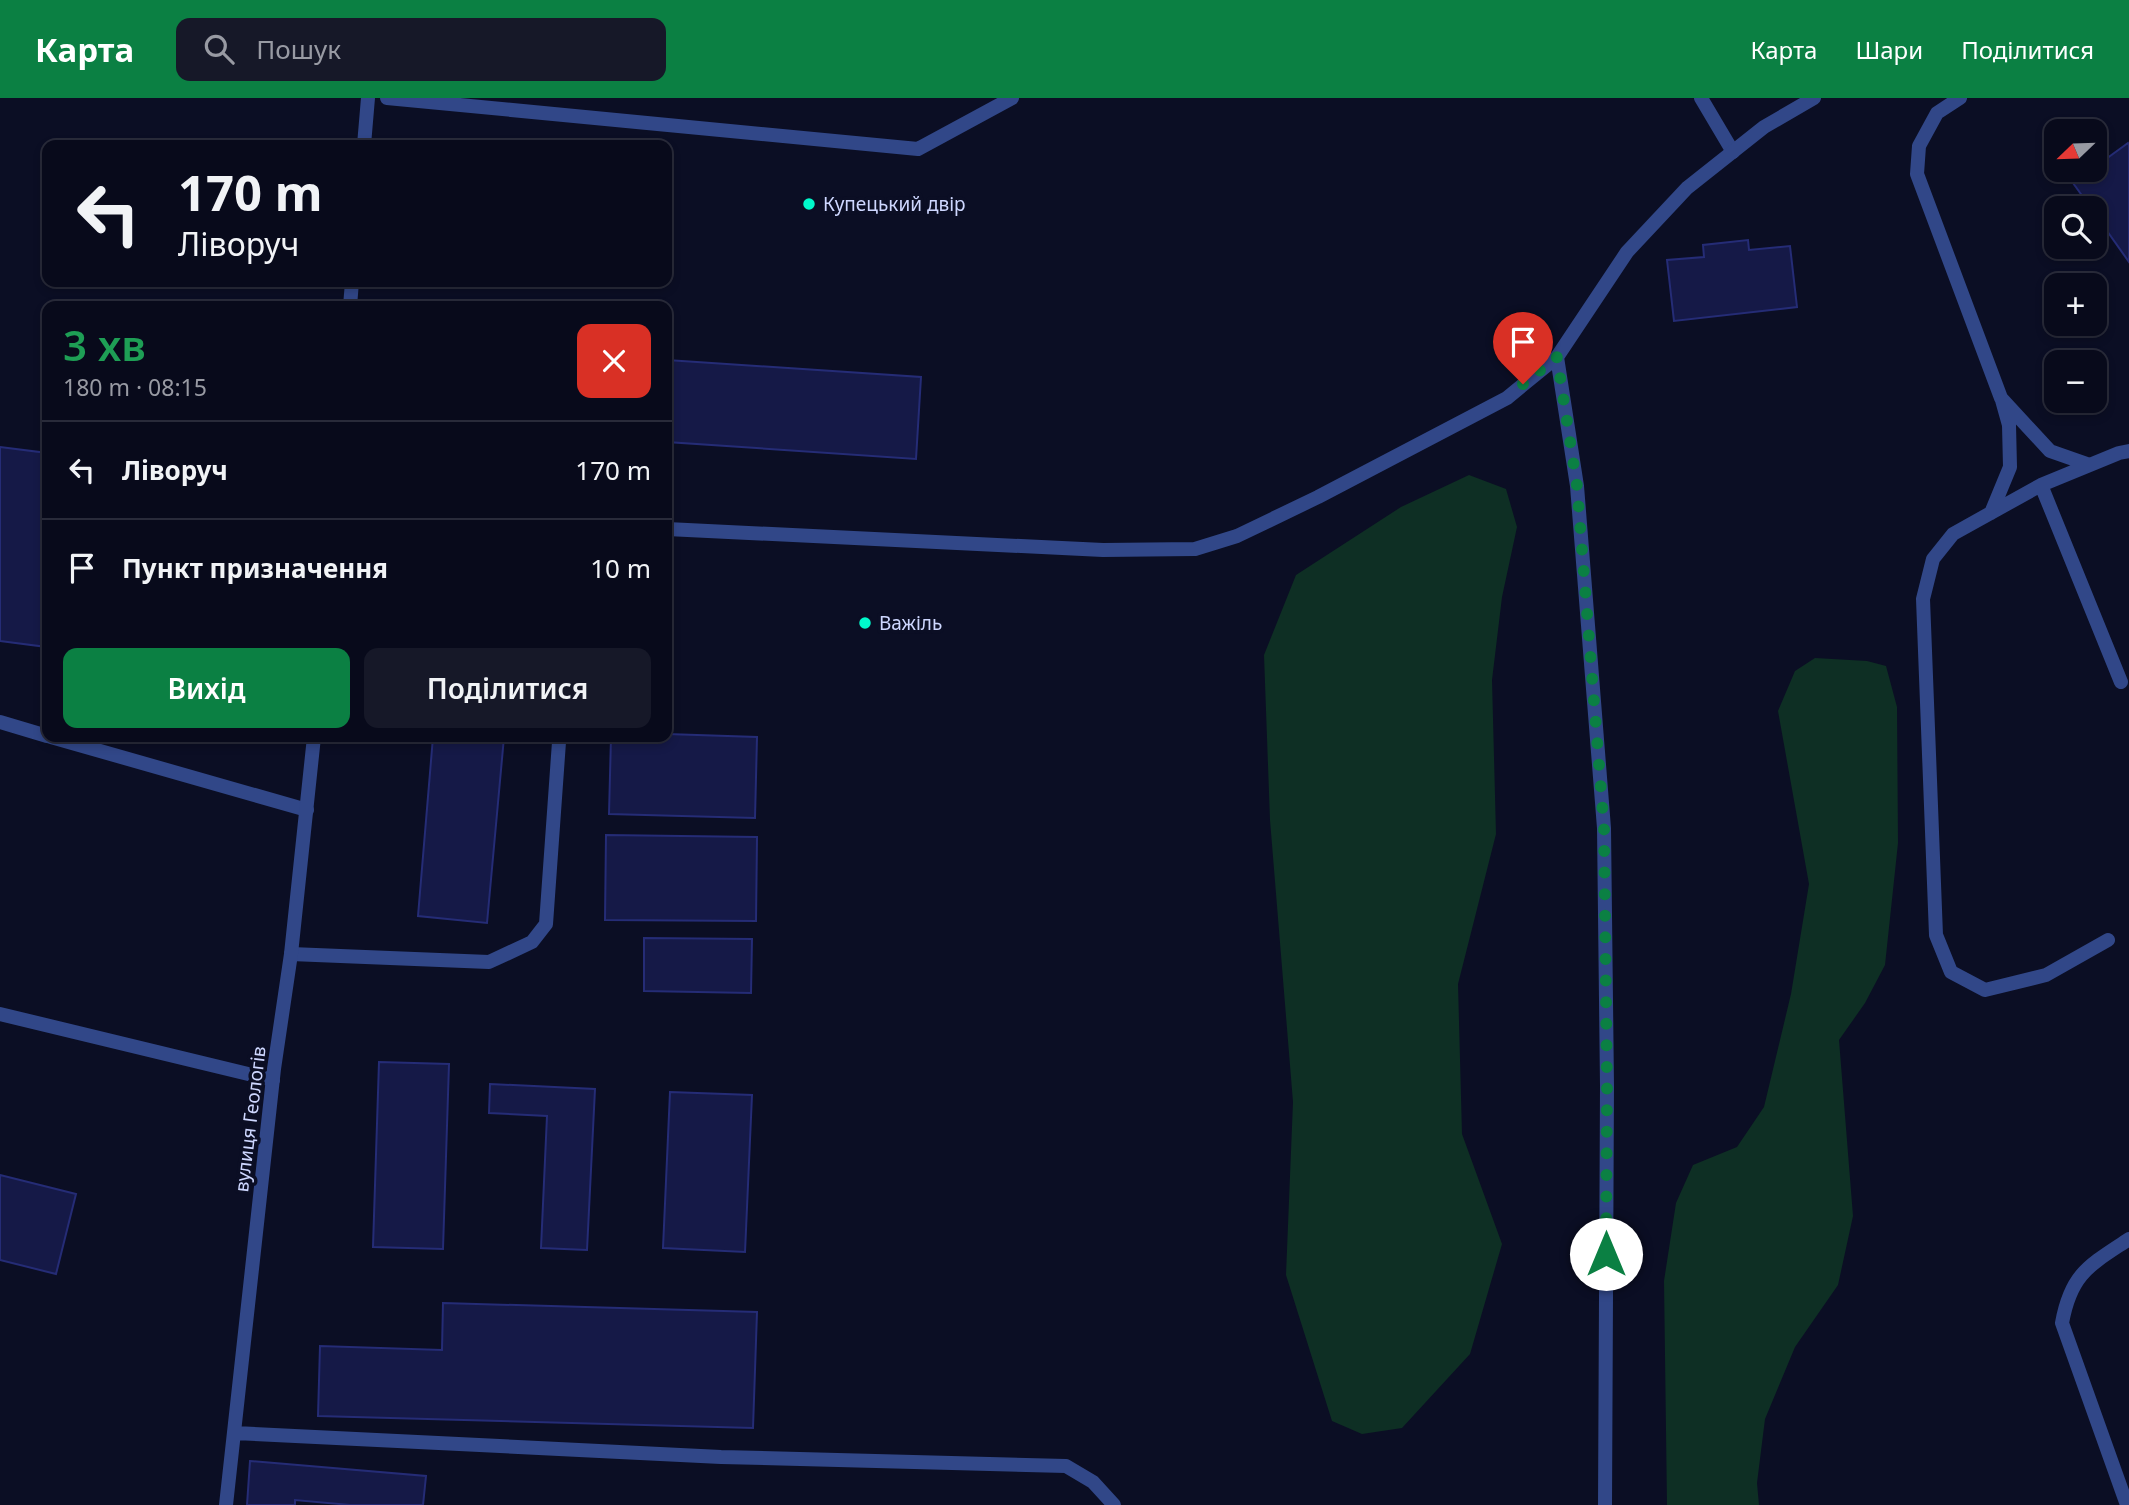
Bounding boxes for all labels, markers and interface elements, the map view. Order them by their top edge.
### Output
search box [176,18,666,81]
text: Карта [35,27,134,72]
icon: search [200,30,238,68]
text: Пошук [256,31,341,67]
text: Карта [1750,33,1817,66]
text: Шари [1855,33,1923,66]
text: Поділитися [1961,33,2094,66]
north arrow [2044,119,2107,182]
map controls [2044,119,2107,413]
text: 170 m [178,159,323,225]
icon: left [63,168,154,259]
place label: Купецький двір [823,191,966,217]
marker: Купецький двір [801,196,817,212]
button: search [2044,196,2107,259]
text: Ліворуч [178,222,299,265]
button: + [2044,273,2107,336]
pin [1493,312,1553,384]
text: 3 хв [63,316,146,373]
icon: arrive [1504,323,1542,361]
button: close [577,324,651,398]
button: − [2044,350,2107,413]
text: 180 m · 08:15 [63,371,207,403]
icon: left [63,451,101,489]
text: Ліворуч [122,452,228,488]
text: 170 m [575,452,651,488]
icon: arrive [63,549,101,587]
text: Пункт призначення [122,550,388,586]
text: 10 m [590,550,651,586]
place label: Важіль [879,610,942,636]
marker: Важіль [857,615,873,631]
button: Вихід [63,648,350,728]
button: Поділитися [364,648,651,728]
street label: вулиця Геологів [228,1045,272,1193]
position arrow [1569,1217,1643,1291]

